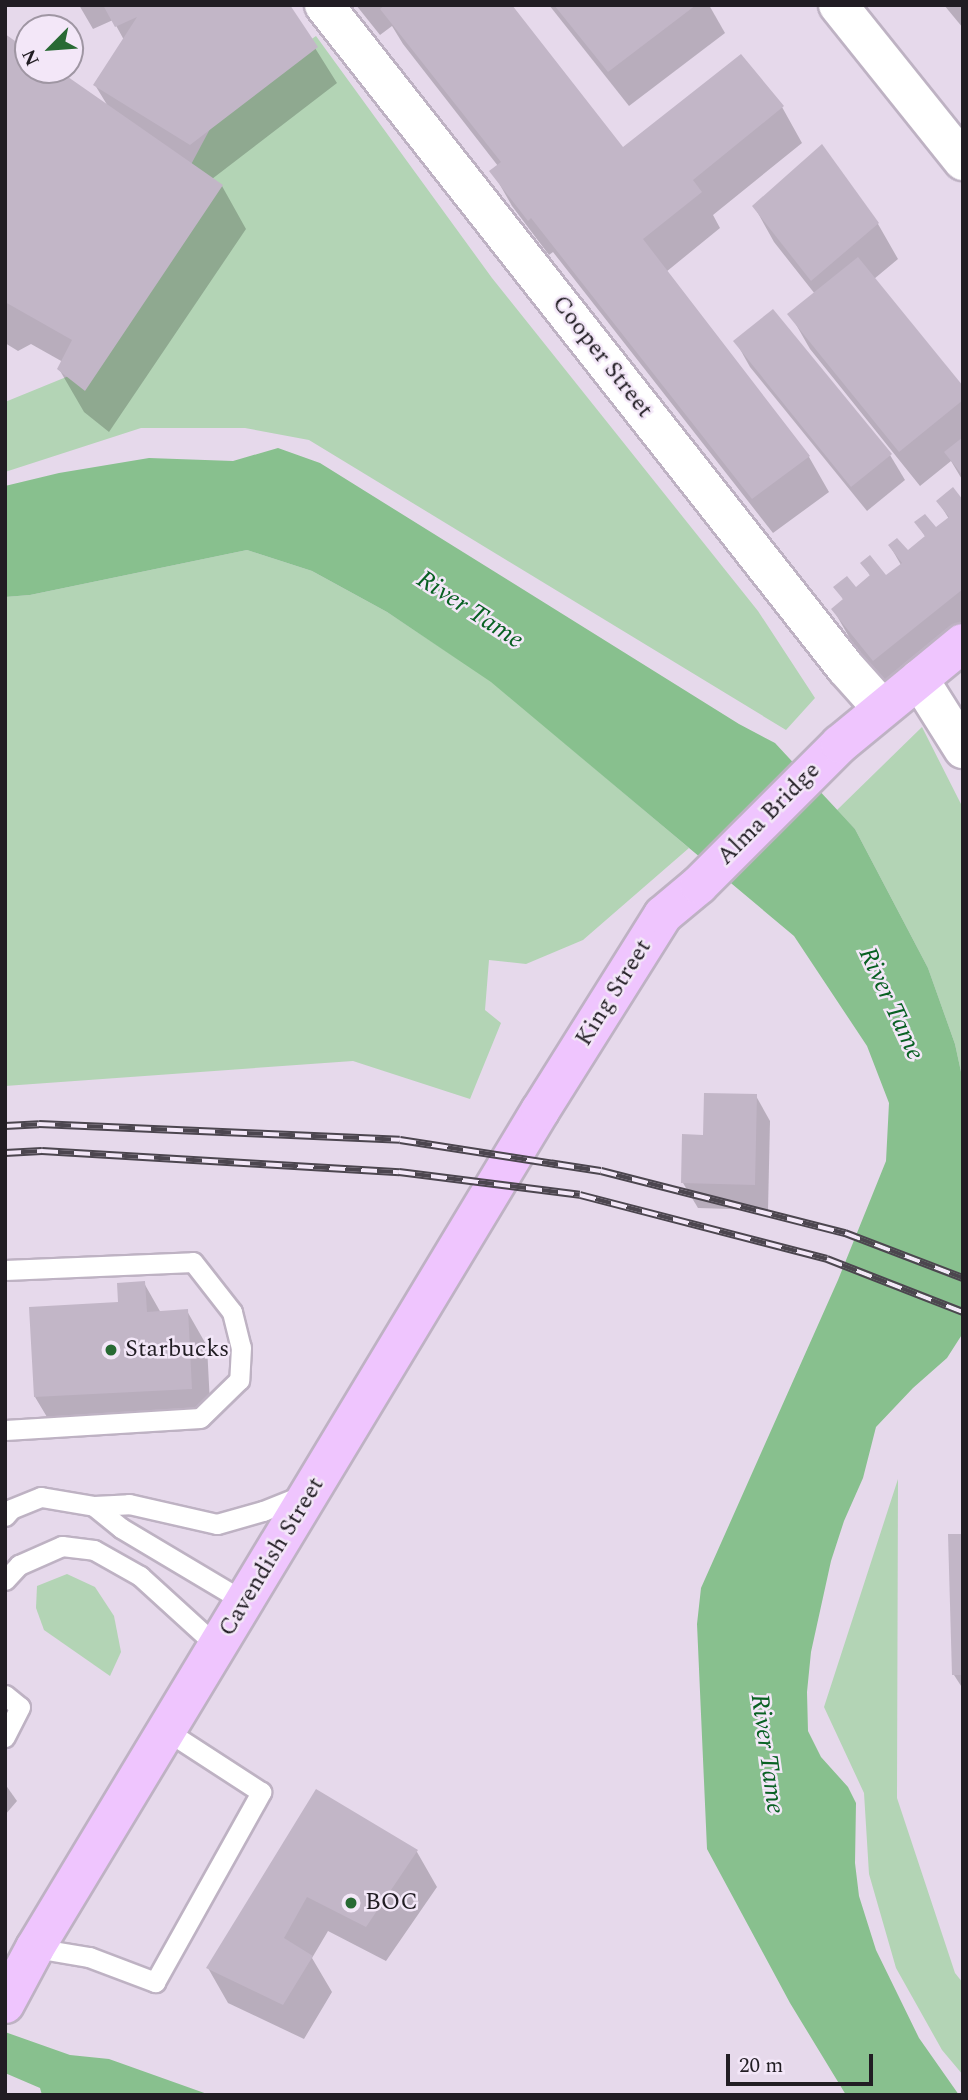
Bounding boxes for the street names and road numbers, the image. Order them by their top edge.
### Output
street label: Cooper Street [545,290,659,424]
street label: Alma Bridge [712,757,826,871]
street label: King Street [570,934,658,1052]
street label: Cavendish Street [213,1472,331,1642]

